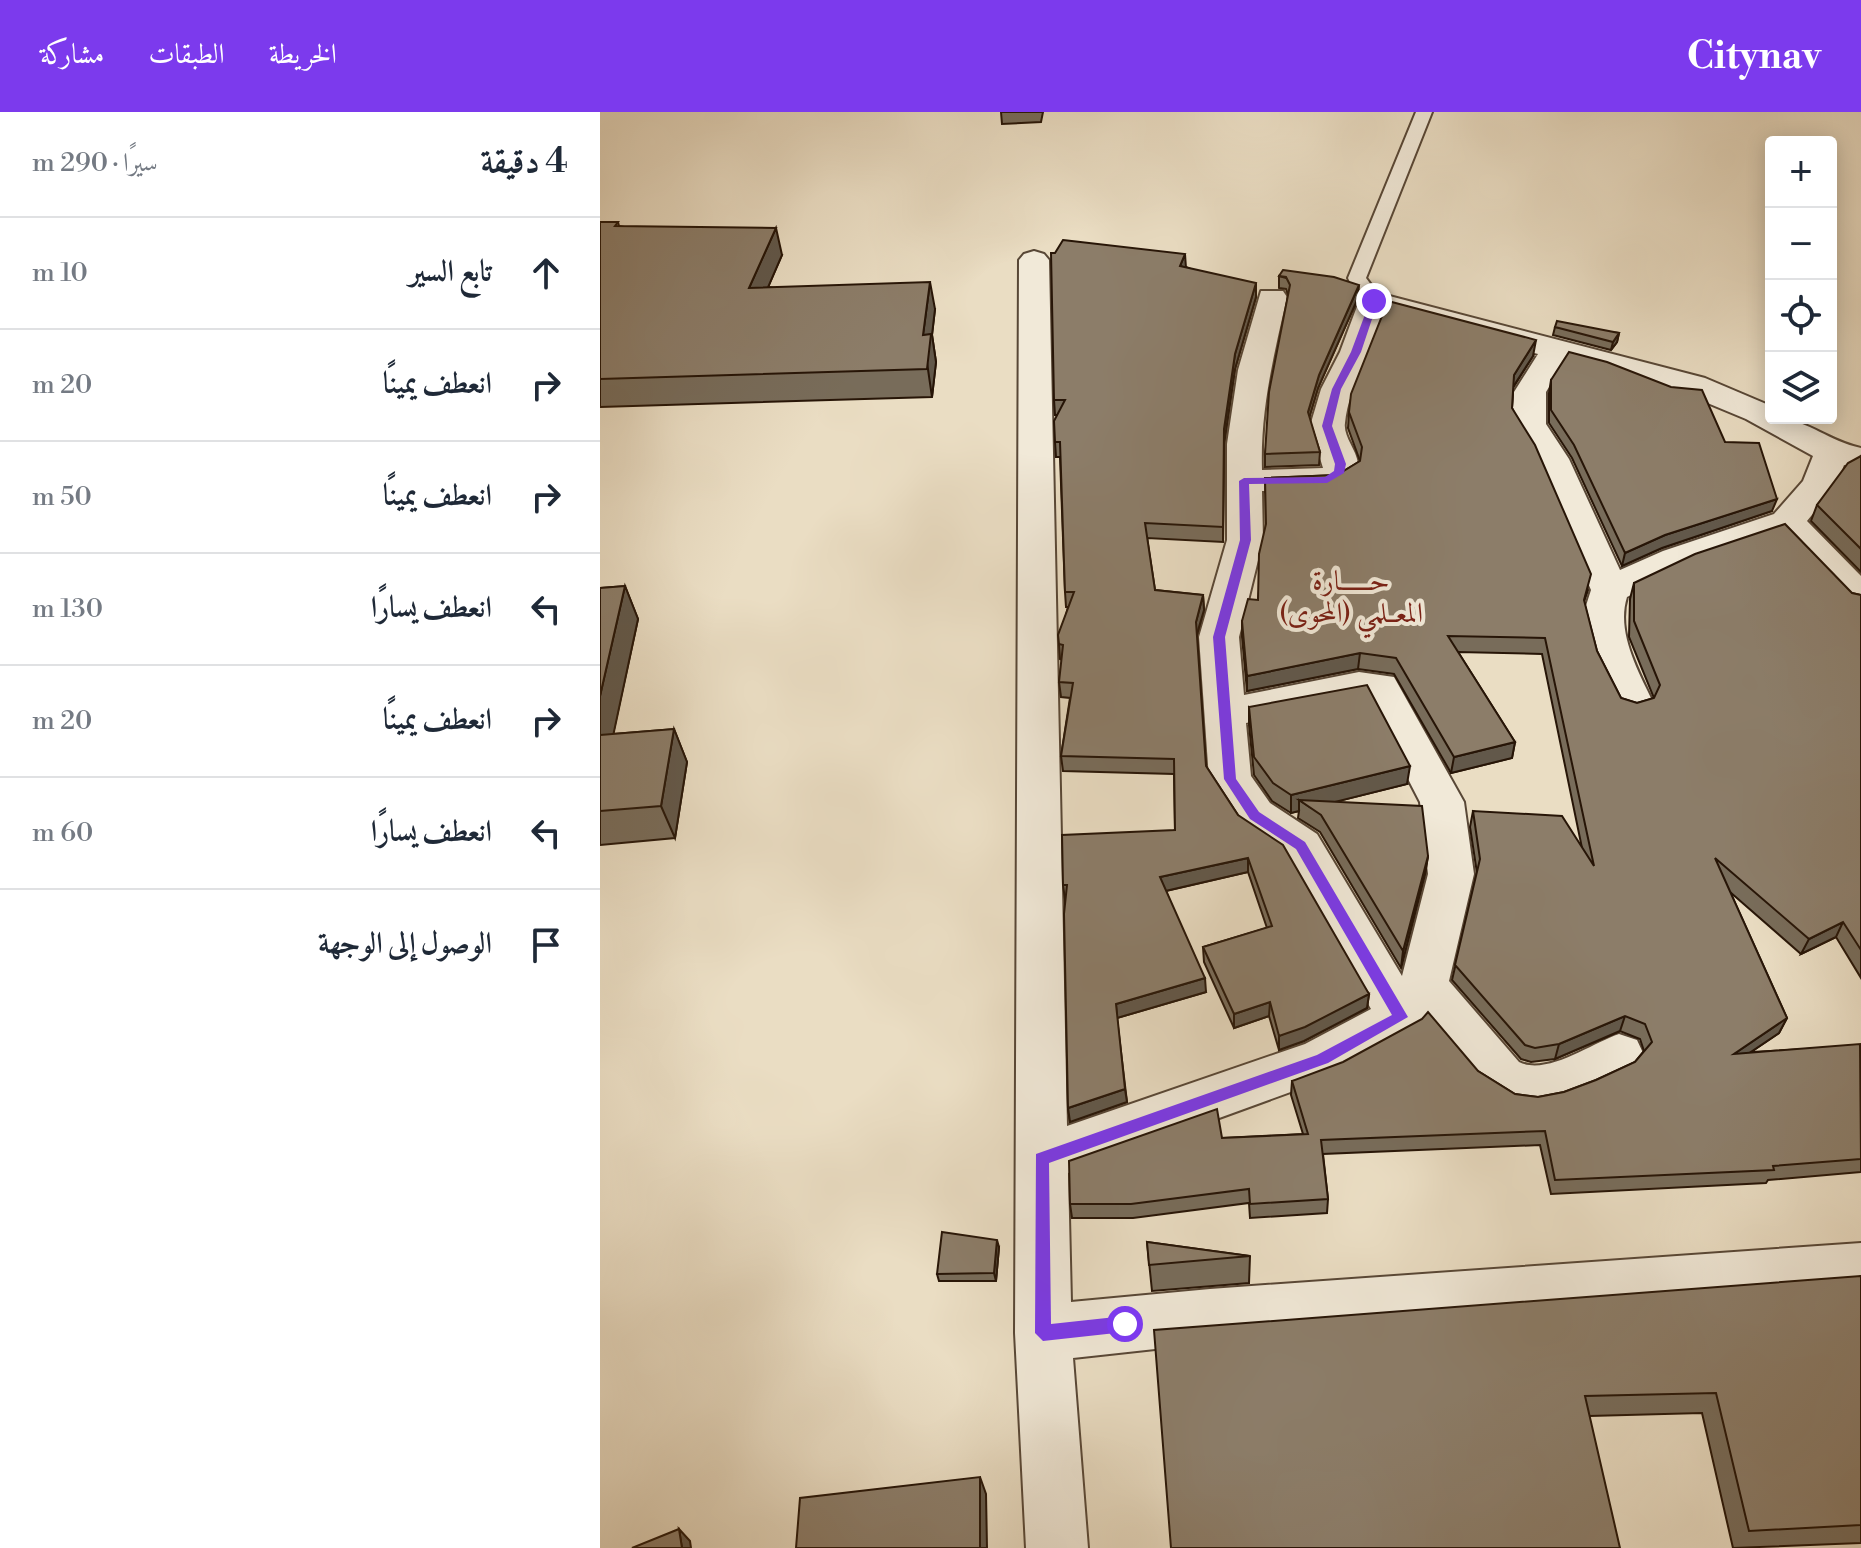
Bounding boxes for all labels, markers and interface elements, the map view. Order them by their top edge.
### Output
text: Citynav [1687,33,1821,80]
text: مشاركة [40,37,104,72]
text: الطبقات [148,37,225,72]
text: الخريطة [269,37,337,72]
map controls [1765,136,1837,424]
button: + [1765,136,1837,208]
text: 4 دقيقة [480,141,568,183]
text: سيرًا · 290 m [32,147,158,179]
button: − [1765,208,1837,280]
icon: ahead [524,251,568,295]
text: تابع السير [409,253,492,291]
text: 10 m [32,257,88,289]
button: locate [1765,280,1837,352]
route end [1356,283,1392,319]
button: layers [1765,352,1837,424]
icon: right [524,363,568,407]
text: انعطف يمينًا [383,365,492,403]
text: 20 m [32,369,92,401]
icon: right [524,475,568,519]
text: انعطف يمينًا [383,477,492,515]
text: 50 m [32,481,92,513]
district label: حــــــارة المعــلمي (المحوى) [1279,564,1423,639]
icon: left [524,587,568,631]
text: انعطف يسارًا [371,589,492,627]
text: 130 m [32,593,103,625]
icon: right [524,699,568,743]
text: انعطف يمينًا [383,701,492,739]
text: 20 m [32,705,92,737]
icon: left [524,811,568,855]
text: انعطف يسارًا [371,813,492,851]
text: 60 m [32,817,93,849]
icon: arrive [524,923,568,967]
text: الوصول إلى الوجهة [318,925,492,963]
route start [1107,1306,1143,1342]

